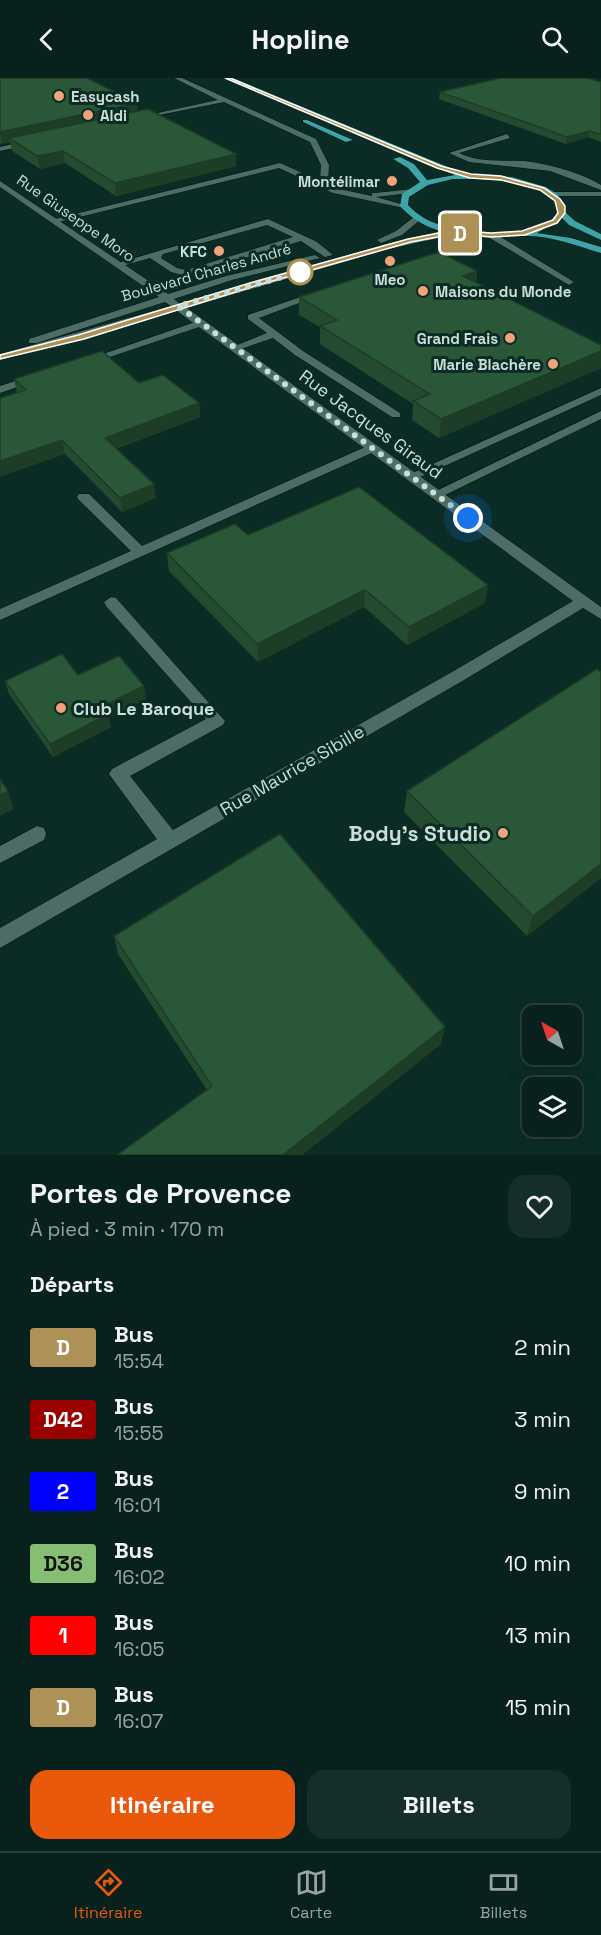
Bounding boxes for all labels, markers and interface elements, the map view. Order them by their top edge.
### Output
text: Hopline [251,22,350,57]
icon: back [30,23,63,56]
icon: search [538,23,571,56]
place label: Easycash [71,87,140,106]
marker: Easycash [52,89,66,103]
place label: Aldi [100,106,127,125]
marker: Aldi [81,108,95,122]
street label: Rue Giuseppe Moro [13,170,139,266]
place label: Montélimar [298,172,380,191]
marker: Montélimar [385,174,399,188]
line badge: D [440,214,480,252]
text: D [453,220,467,247]
street label: Boulevard Charles André [119,239,293,305]
place label: KFC [180,242,207,261]
marker: KFC [212,244,226,258]
marker: Meo [383,254,397,268]
unlabelled marker [287,259,313,285]
place label: Meo [374,270,406,289]
place label: Maisons du Monde [435,282,572,301]
marker: Maisons du Monde [416,284,430,298]
place label: Grand Frais [417,329,498,348]
marker: Grand Frais [503,331,517,345]
place label: Marie Blachère [433,355,541,374]
marker: Marie Blachère [546,357,560,371]
street label: Rue Jacques Giraud [295,364,447,484]
your location [453,503,483,533]
place label: Club Le Baroque [73,697,214,720]
marker: Club Le Baroque [54,701,68,715]
street label: Rue Maurice Sibille [216,719,368,821]
place label: Body's Studio [348,820,491,847]
marker: Body's Studio [496,826,510,840]
north arrow [522,1005,582,1065]
map controls [522,1005,582,1137]
button: layers [522,1077,582,1137]
text: Portes de Provence [30,1175,291,1211]
button: heart [508,1175,571,1238]
text: À pied · 3 min · 170 m [30,1216,224,1242]
text: Départs [30,1270,114,1298]
text: Bus [114,1320,154,1348]
text: 2 min [514,1333,571,1361]
text: D [56,1334,70,1361]
text: 15:54 [114,1348,164,1374]
text: Bus [114,1392,154,1420]
text: 3 min [514,1405,571,1433]
text: D42 [43,1406,83,1433]
text: 15:55 [114,1420,163,1446]
text: Bus [114,1464,154,1492]
text: 9 min [514,1477,571,1505]
text: 2 [57,1478,69,1505]
text: 16:01 [114,1492,161,1518]
text: Bus [114,1536,154,1564]
text: 10 min [504,1549,571,1577]
text: D36 [43,1550,83,1577]
text: 16:02 [114,1564,165,1590]
text: Bus [114,1608,154,1636]
text: 13 min [505,1621,571,1649]
text: 1 [58,1622,68,1649]
text: 16:05 [114,1636,164,1662]
text: Bus [114,1680,154,1708]
text: 15 min [505,1693,571,1721]
text: D [56,1694,70,1721]
text: 16:07 [114,1708,163,1734]
button: Itinéraire [30,1770,295,1839]
button: Billets [307,1770,571,1839]
tab: Itinéraire [74,1866,142,1923]
tab: Carte [290,1866,332,1923]
tab: Billets [480,1866,527,1923]

